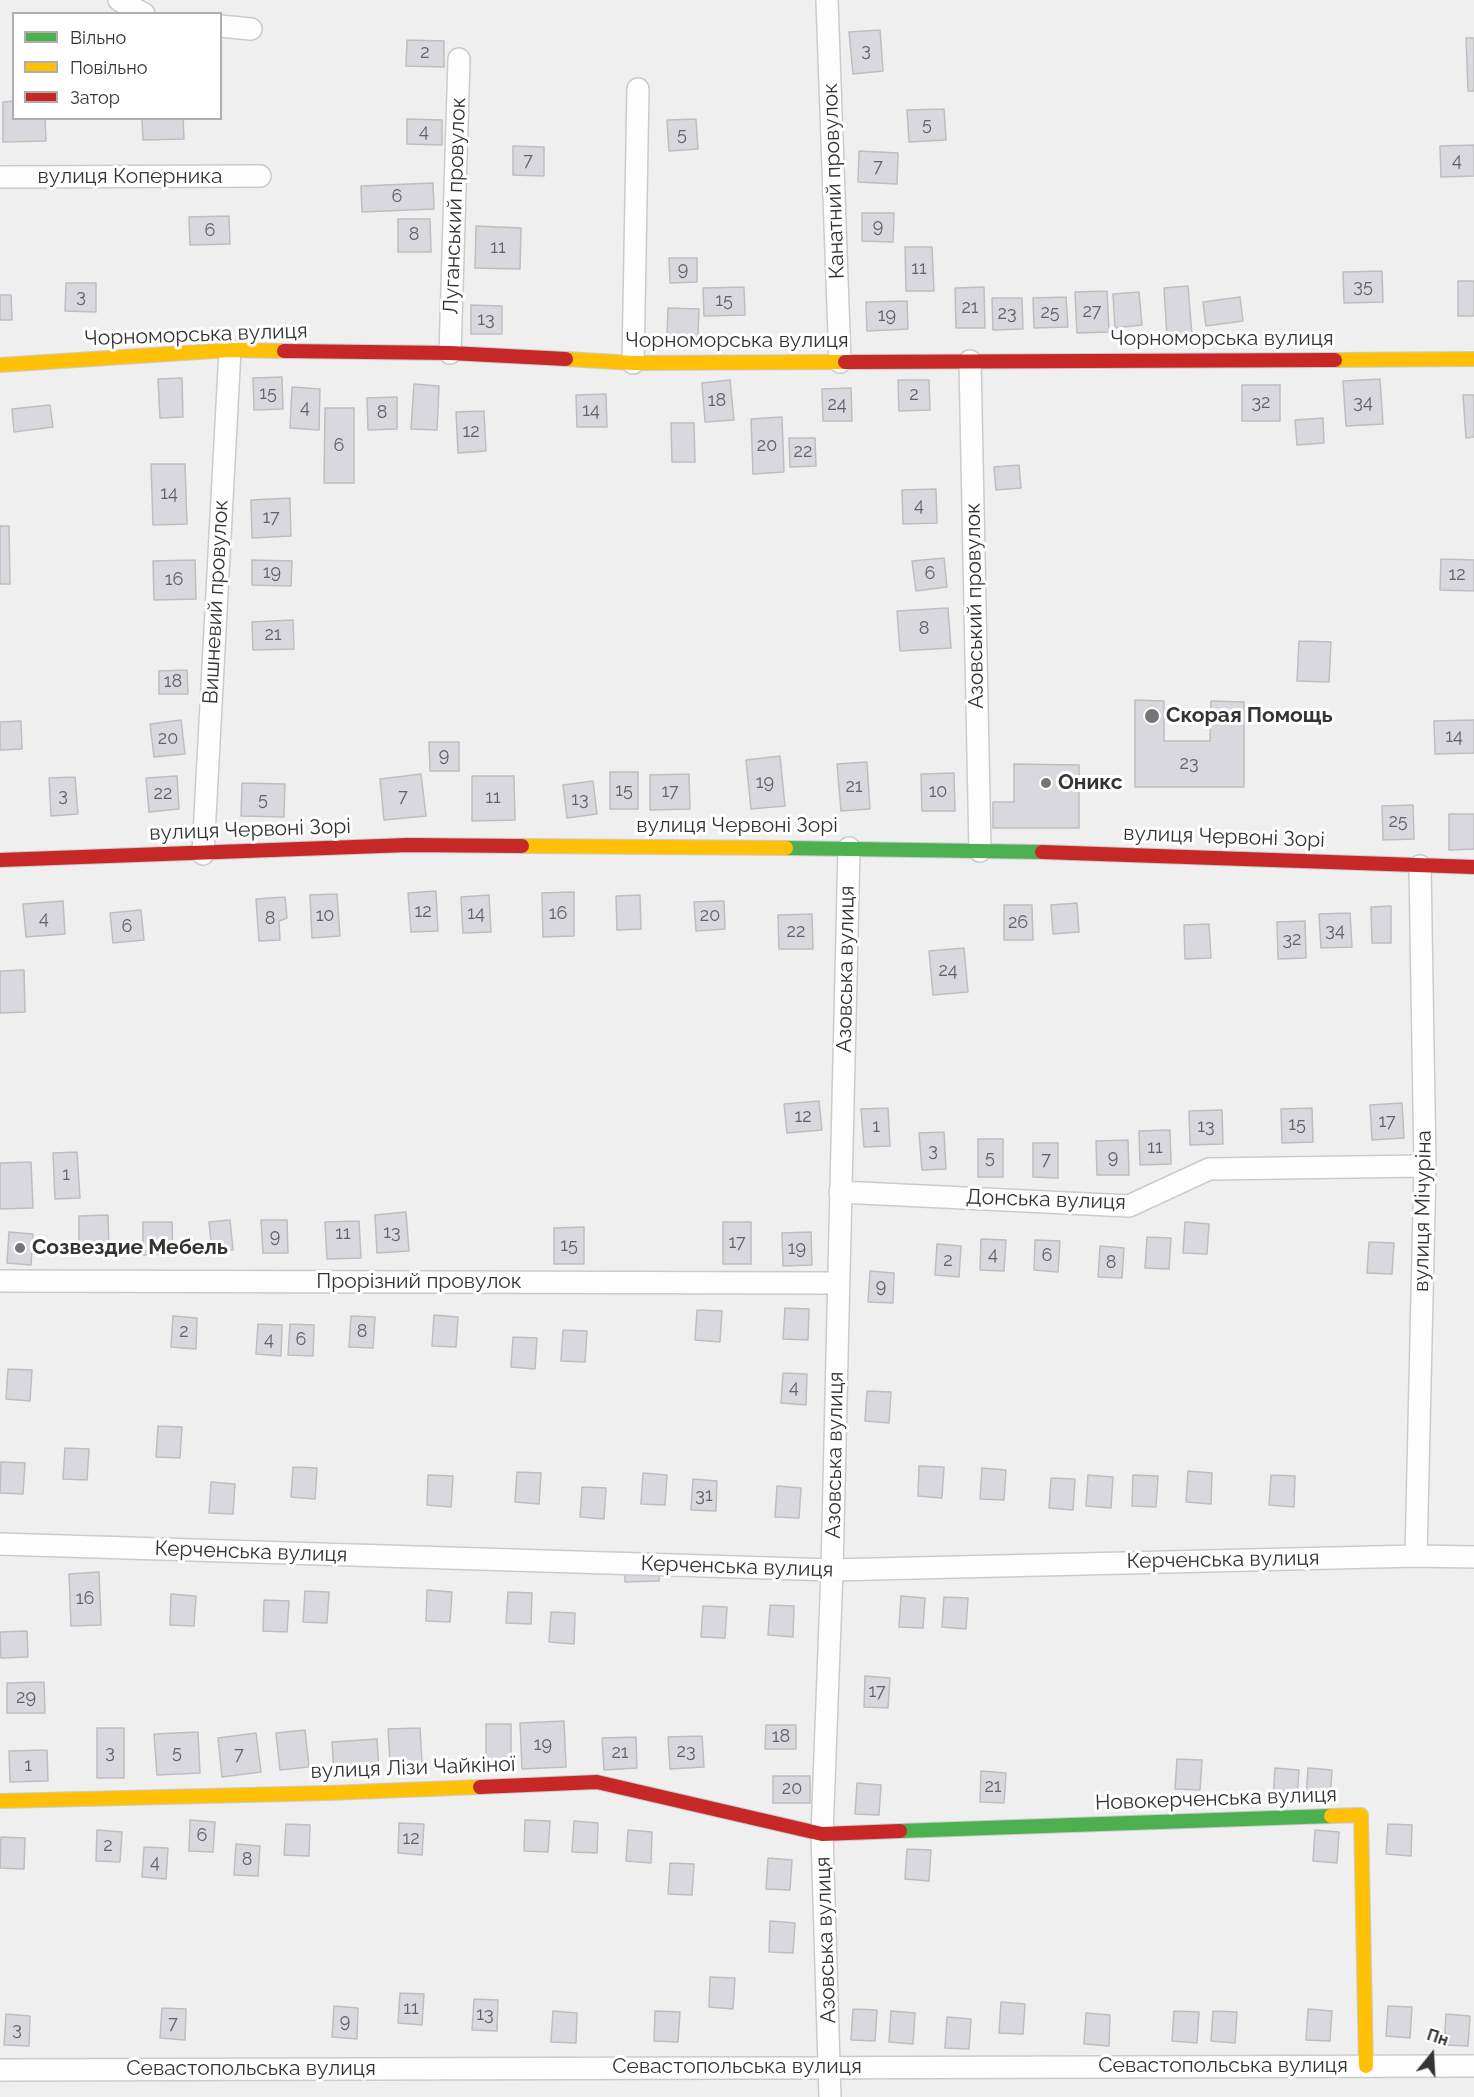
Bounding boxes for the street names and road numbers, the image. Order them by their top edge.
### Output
street label: Канатний провулок [818,83,850,279]
street label: Луганський провулок [439,97,471,315]
street label: вулиця Коперника [38,164,222,190]
street label: Чорноморська вулиця [84,319,308,351]
street label: Чорноморська вулиця [1110,326,1334,352]
street label: Чорноморська вулиця [625,328,849,354]
street label: Вишневий провулок [198,499,234,705]
street label: Азовський провулок [961,503,989,709]
street label: вулиця Червоні Зорі [636,813,838,839]
street label: вулиця Червоні Зорі [149,814,351,846]
street label: вулиця Червоні Зорі [1123,821,1325,853]
street label: Азовська вулиця [832,885,860,1053]
street label: вулиця Мічуріна [1409,1130,1437,1292]
street label: Донська вулиця [966,1185,1126,1215]
street label: Прорізний провулок [316,1269,522,1295]
street label: Азовська вулиця [821,1371,849,1539]
street label: Керченська вулиця [154,1536,348,1568]
street label: Керченська вулиця [1126,1546,1320,1574]
street label: Керченська вулиця [640,1551,834,1583]
street label: вулиця Лізи Чайкіної [310,1752,516,1784]
street label: Новокерченська вулиця [1095,1782,1337,1816]
street label: Азовська вулиця [810,1856,842,2024]
street label: Севастопольська вулиця [1098,2053,1348,2079]
street label: Севастопольська вулиця [612,2054,862,2080]
street label: Севастопольська вулиця [126,2056,376,2082]

